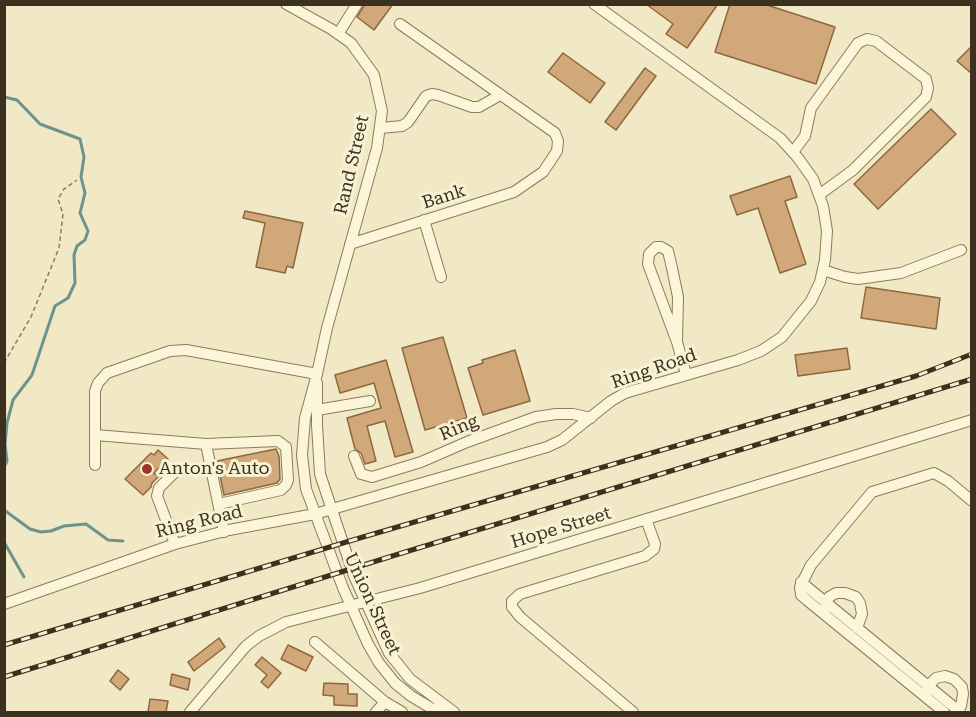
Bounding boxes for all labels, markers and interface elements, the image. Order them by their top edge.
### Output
street label: Rand Street [330,113,374,217]
street label: Bank [420,180,468,214]
street label: Ring Road [608,344,700,394]
street label: Ring [436,410,482,446]
place label: Anton's Auto [159,458,269,480]
marker: Anton's Auto [140,462,154,476]
street label: Ring Road [153,501,245,543]
street label: Hope Street [508,503,614,553]
street label: Union Street [339,549,405,659]

